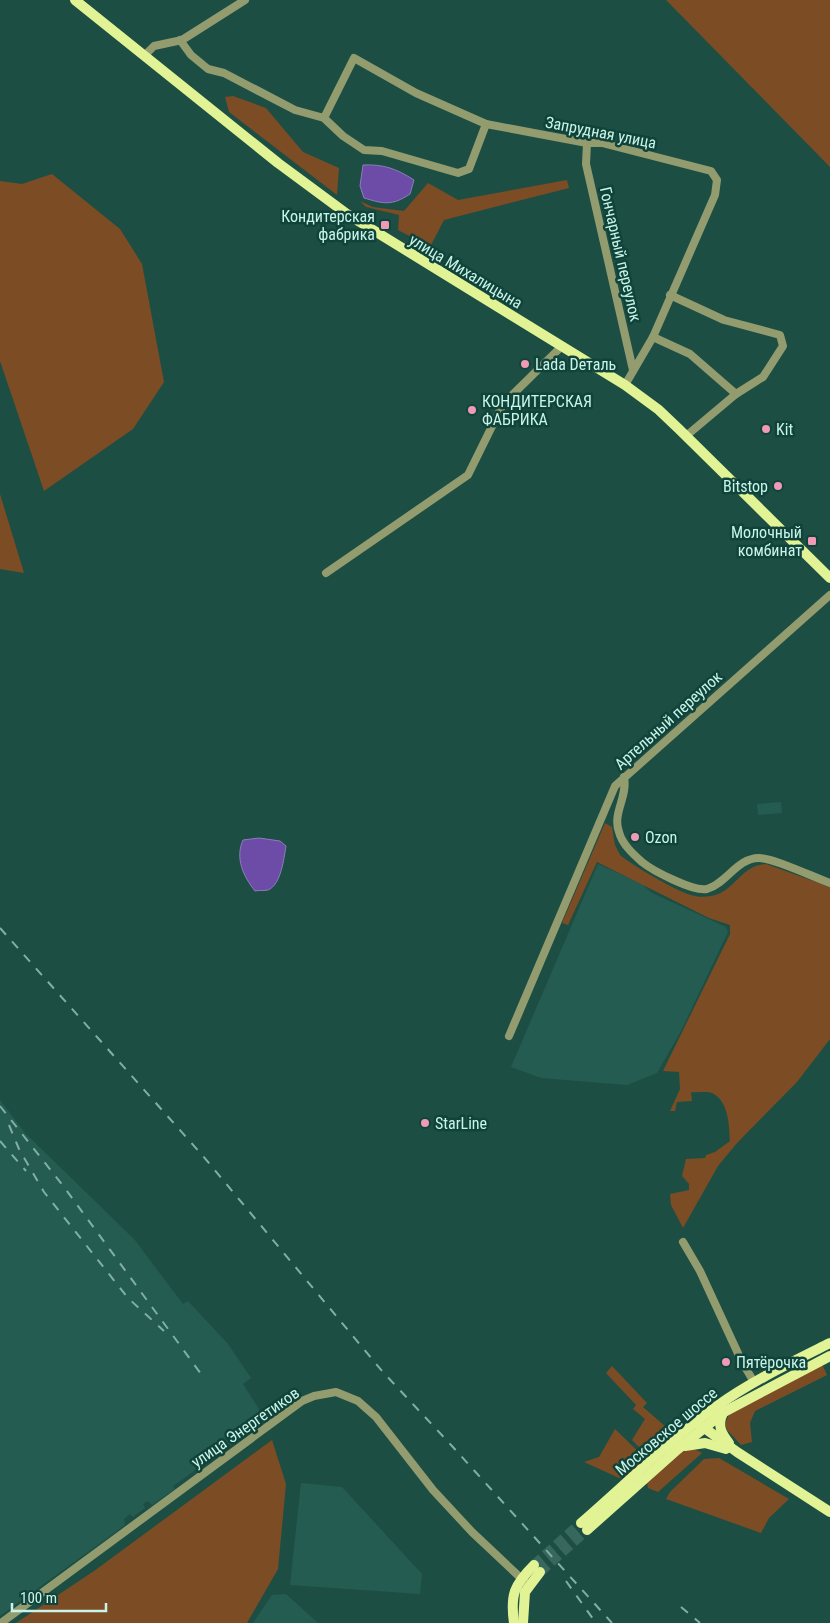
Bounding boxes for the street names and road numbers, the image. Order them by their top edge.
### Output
street label: Запрудная улица [544,112,658,153]
street label: Гончарный переулок [596,185,645,324]
street label: улица Михалицына [406,230,526,313]
street label: Артельный переулок [611,667,726,774]
street label: улица Энергетиков [188,1383,303,1472]
street label: Московское шоссе [612,1383,721,1479]

